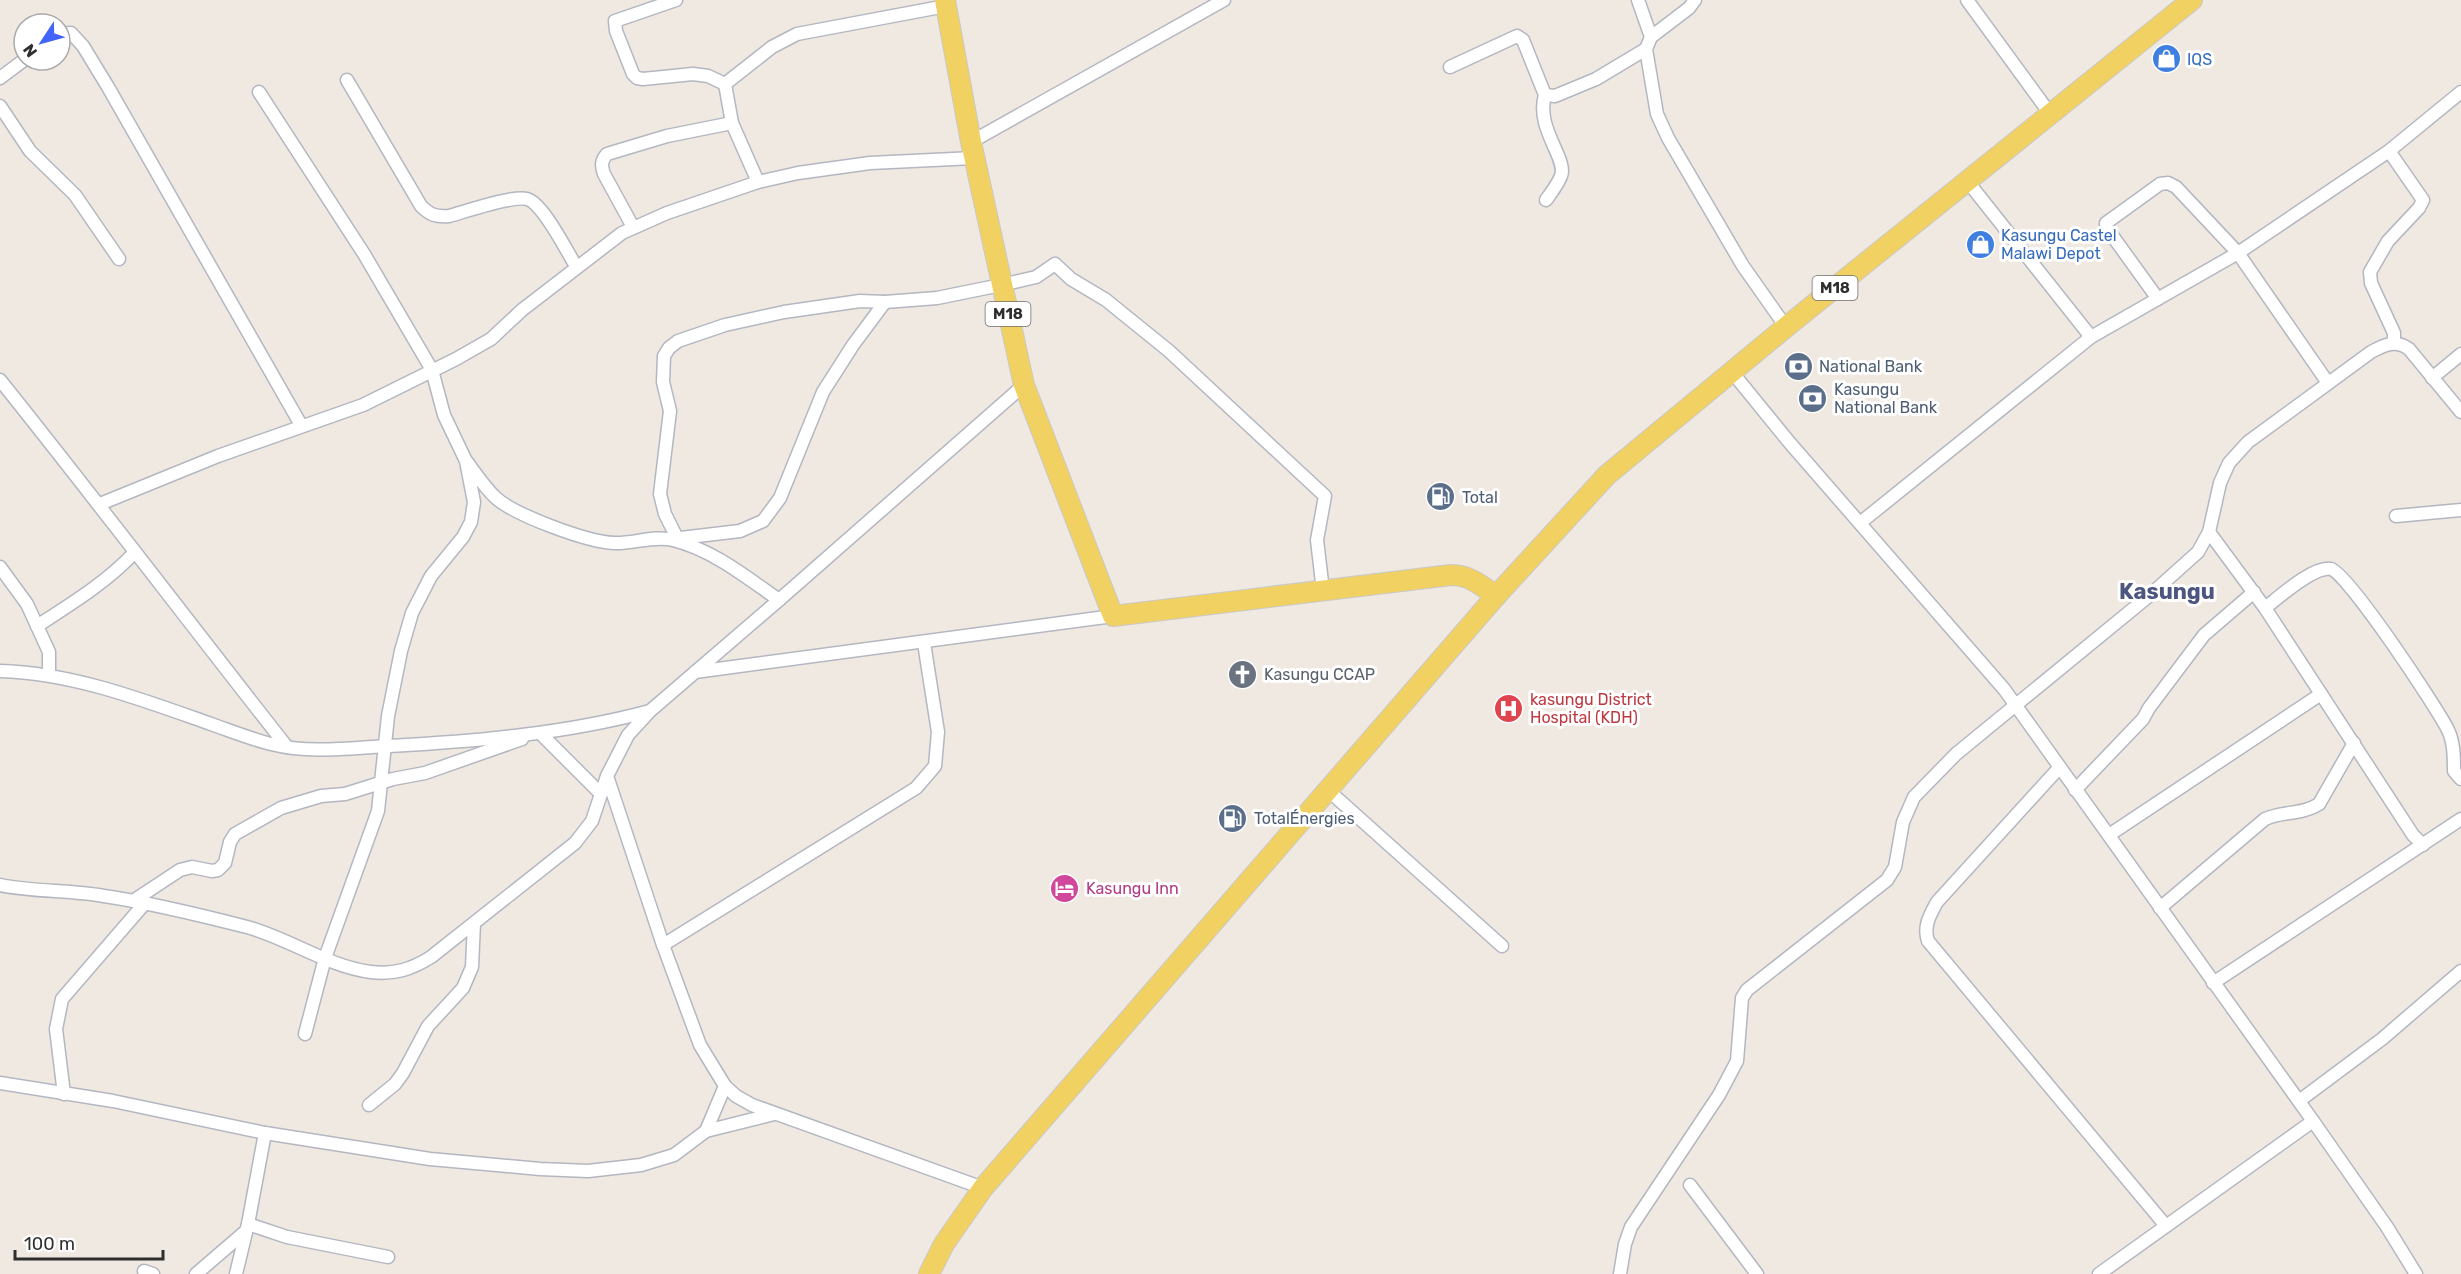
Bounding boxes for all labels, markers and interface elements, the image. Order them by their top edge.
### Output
north arrow [12,12,72,72]
text: N [19,40,41,61]
shop icon: IQS [2150,43,2182,75]
place label: IQS [2187,50,2212,69]
place label: Kasungu Castel Malawi Depot [2001,226,2117,263]
shop icon: Kasungu Castel Malawi Depot [1964,228,1996,260]
road number: M18 [1812,276,1858,300]
road number: M18 [986,302,1030,326]
bank icon: National Bank [1782,350,1814,382]
place label: National Bank [1819,357,1923,376]
place label: Kasungu National Bank [1834,380,1938,417]
bank icon: Kasungu National Bank [1797,382,1829,414]
fuel station icon: Total [1425,481,1457,513]
place label: Total [1462,488,1498,507]
district label: Kasungu [2119,578,2215,605]
church icon: Kasungu CCAP [1227,658,1259,690]
place label: Kasungu CCAP [1264,665,1375,684]
place label: kasungu District Hospital (KDH) [1530,690,1652,727]
hospital icon: kasungu District Hospital (KDH) [1493,692,1525,724]
fuel station icon: TotalÉnergies [1217,802,1249,834]
place label: TotalÉnergies [1254,809,1355,828]
hotel icon: Kasungu Inn [1049,872,1081,904]
place label: Kasungu Inn [1086,879,1179,898]
scale bar [15,1223,164,1261]
text: 100 m [24,1233,75,1255]

